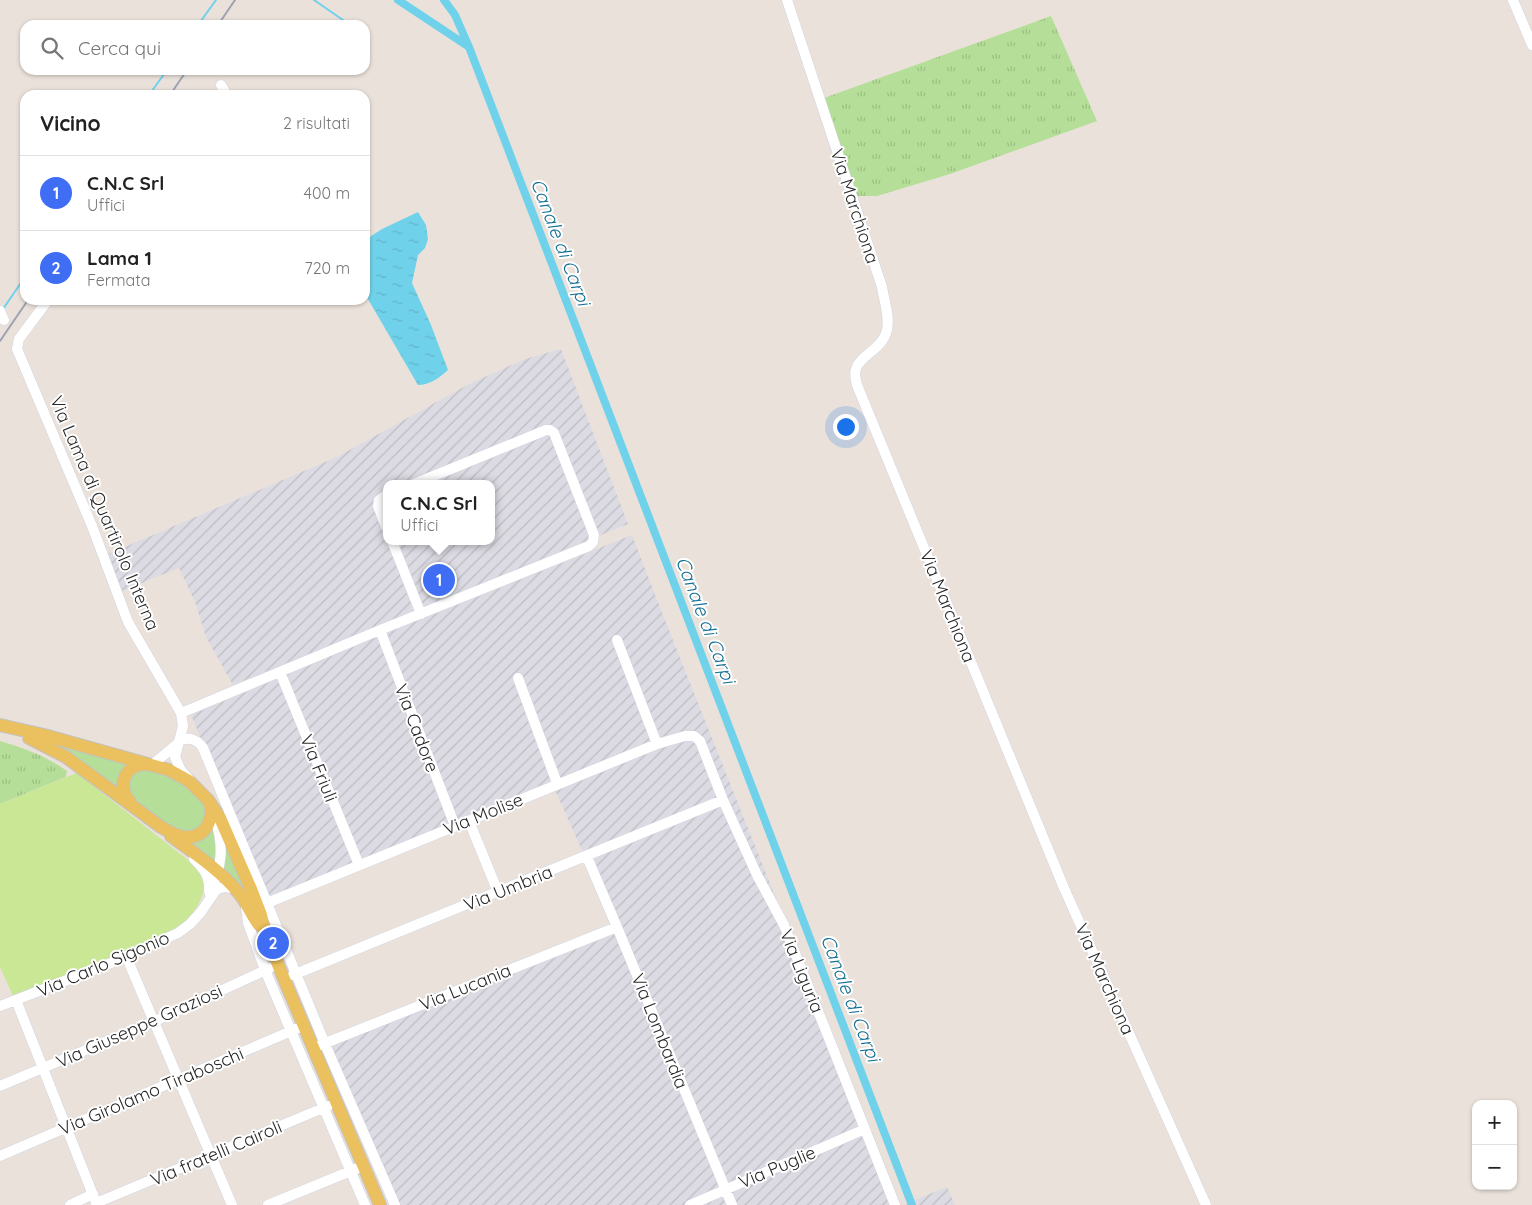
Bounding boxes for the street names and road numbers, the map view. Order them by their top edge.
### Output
street label: Via Marchiona [826,146,884,266]
street label: Via Lama di Quartirolo Interna [45,392,165,634]
street label: Via Marchiona [915,546,981,666]
street label: Via Cadore [390,681,444,775]
street label: Via Friuli [295,731,343,805]
street label: Via Molise [440,788,526,840]
street label: Via Umbria [460,860,556,916]
street label: Via Marchiona [1070,920,1140,1038]
street label: Via Carlo Sigonio [33,926,173,1002]
street label: Via Liguria [775,926,829,1016]
street label: Via Lucania [416,958,514,1016]
street label: Via Lombardia [626,970,694,1092]
street label: Via Giuseppe Graziosi [52,979,226,1073]
street label: Via Girolamo Tiraboschi [55,1042,247,1140]
street label: Via fratelli Cairoli [147,1115,285,1191]
street label: Via Puglie [735,1140,819,1194]

